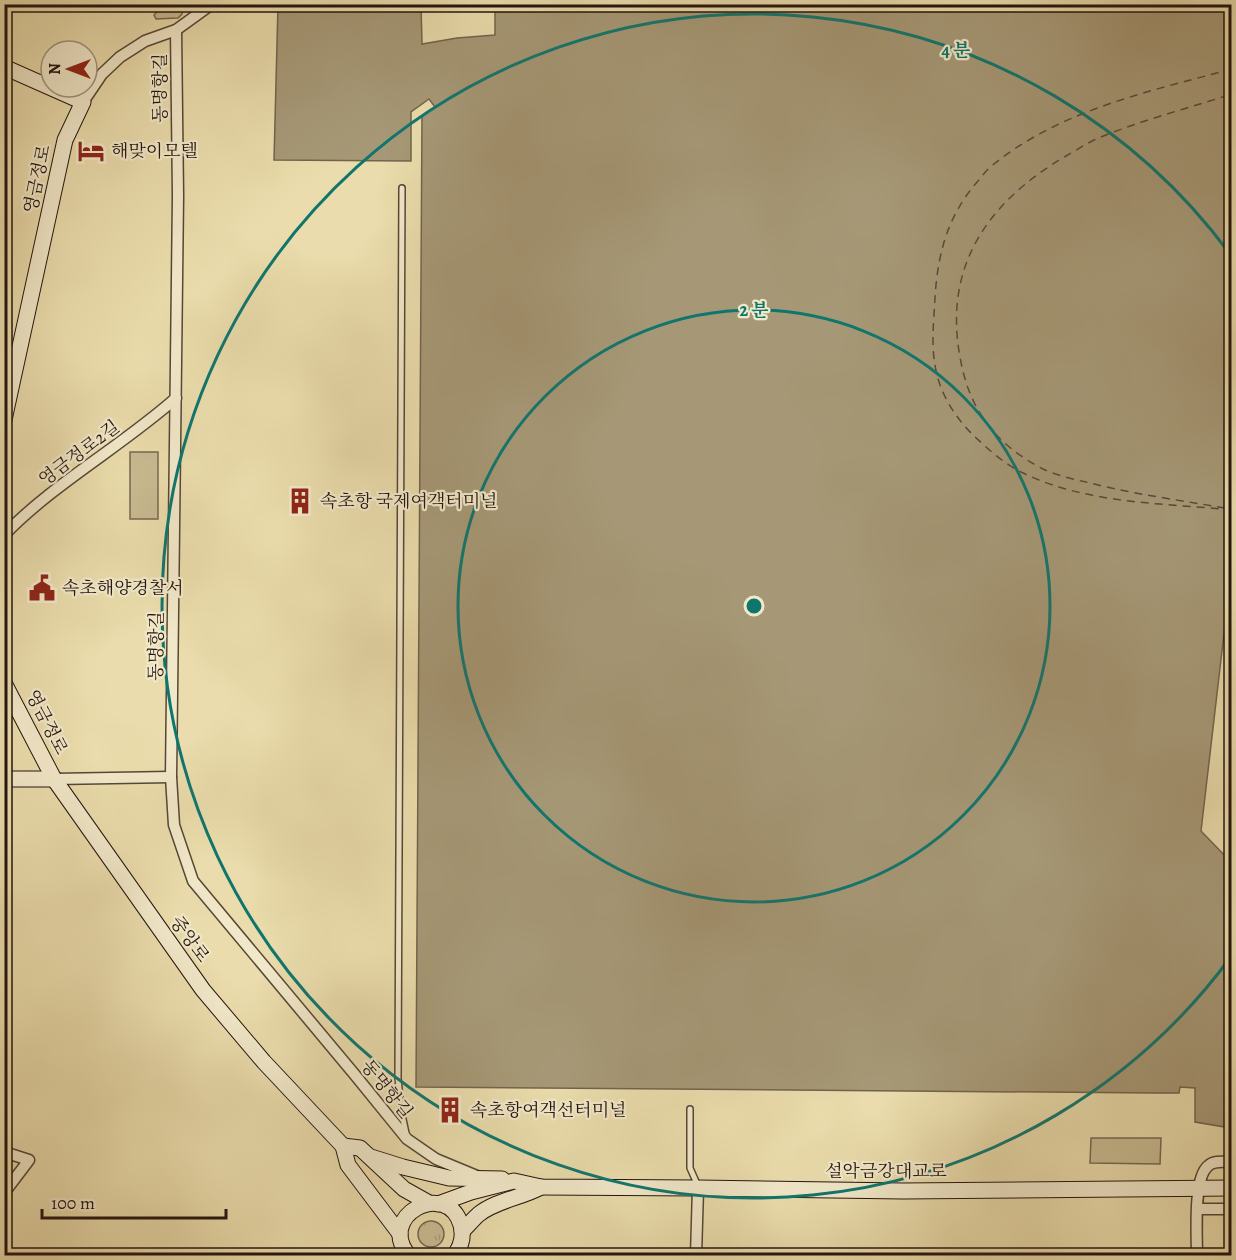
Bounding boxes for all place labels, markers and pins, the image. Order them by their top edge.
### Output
hotel icon: 해맞이모텔 [76,136,106,166]
place label: 해맞이모텔 [111,139,198,163]
building icon: 속초항 국제여객터미널 [285,486,315,516]
place label: 속초항 국제여객터미널 [320,489,497,513]
public building icon: 속초해양경찰서 [27,573,57,603]
place label: 속초해양경찰서 [62,576,184,600]
centre of rings [744,596,764,616]
building icon: 속초항여객선터미널 [435,1095,465,1125]
place label: 속초항여객선터미널 [470,1098,627,1122]

